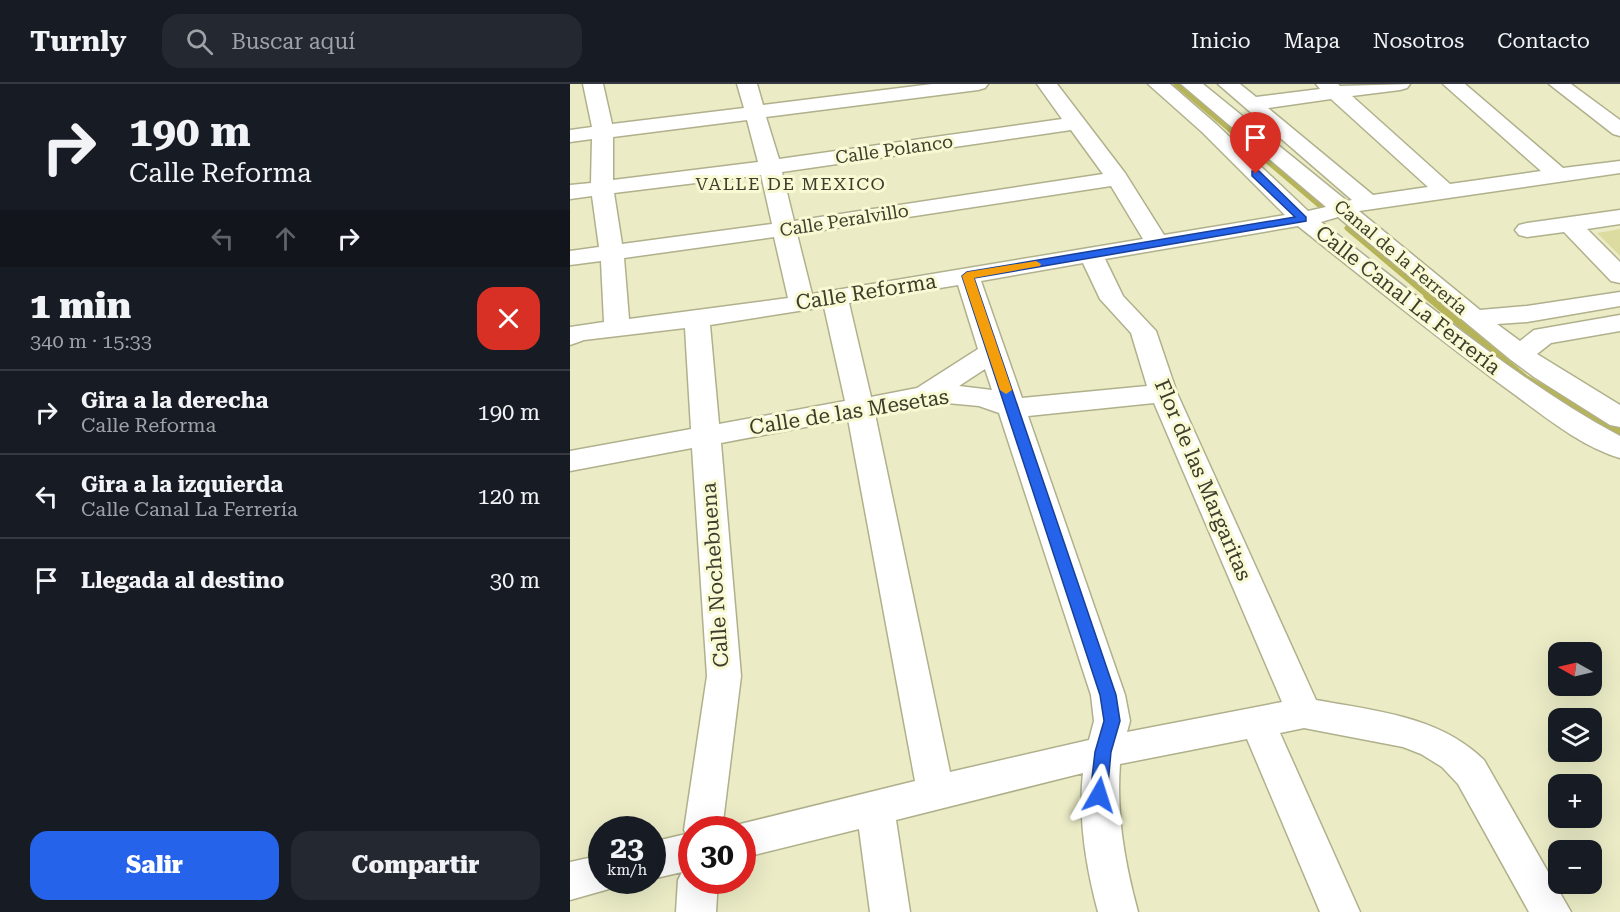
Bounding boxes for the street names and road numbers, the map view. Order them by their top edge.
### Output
street label: Calle Polanco [834,130,954,168]
street label: Canal de la Ferrería [1330,195,1472,319]
street label: Calle Peralvillo [778,199,910,241]
street label: Calle Canal La Ferrería [1311,220,1506,380]
street label: Calle Reforma [794,269,939,315]
street label: Flor de las Margaritas [1150,376,1256,584]
street label: Calle de las Mesetas [748,384,950,440]
street label: Calle Nochebuena [697,481,733,668]

